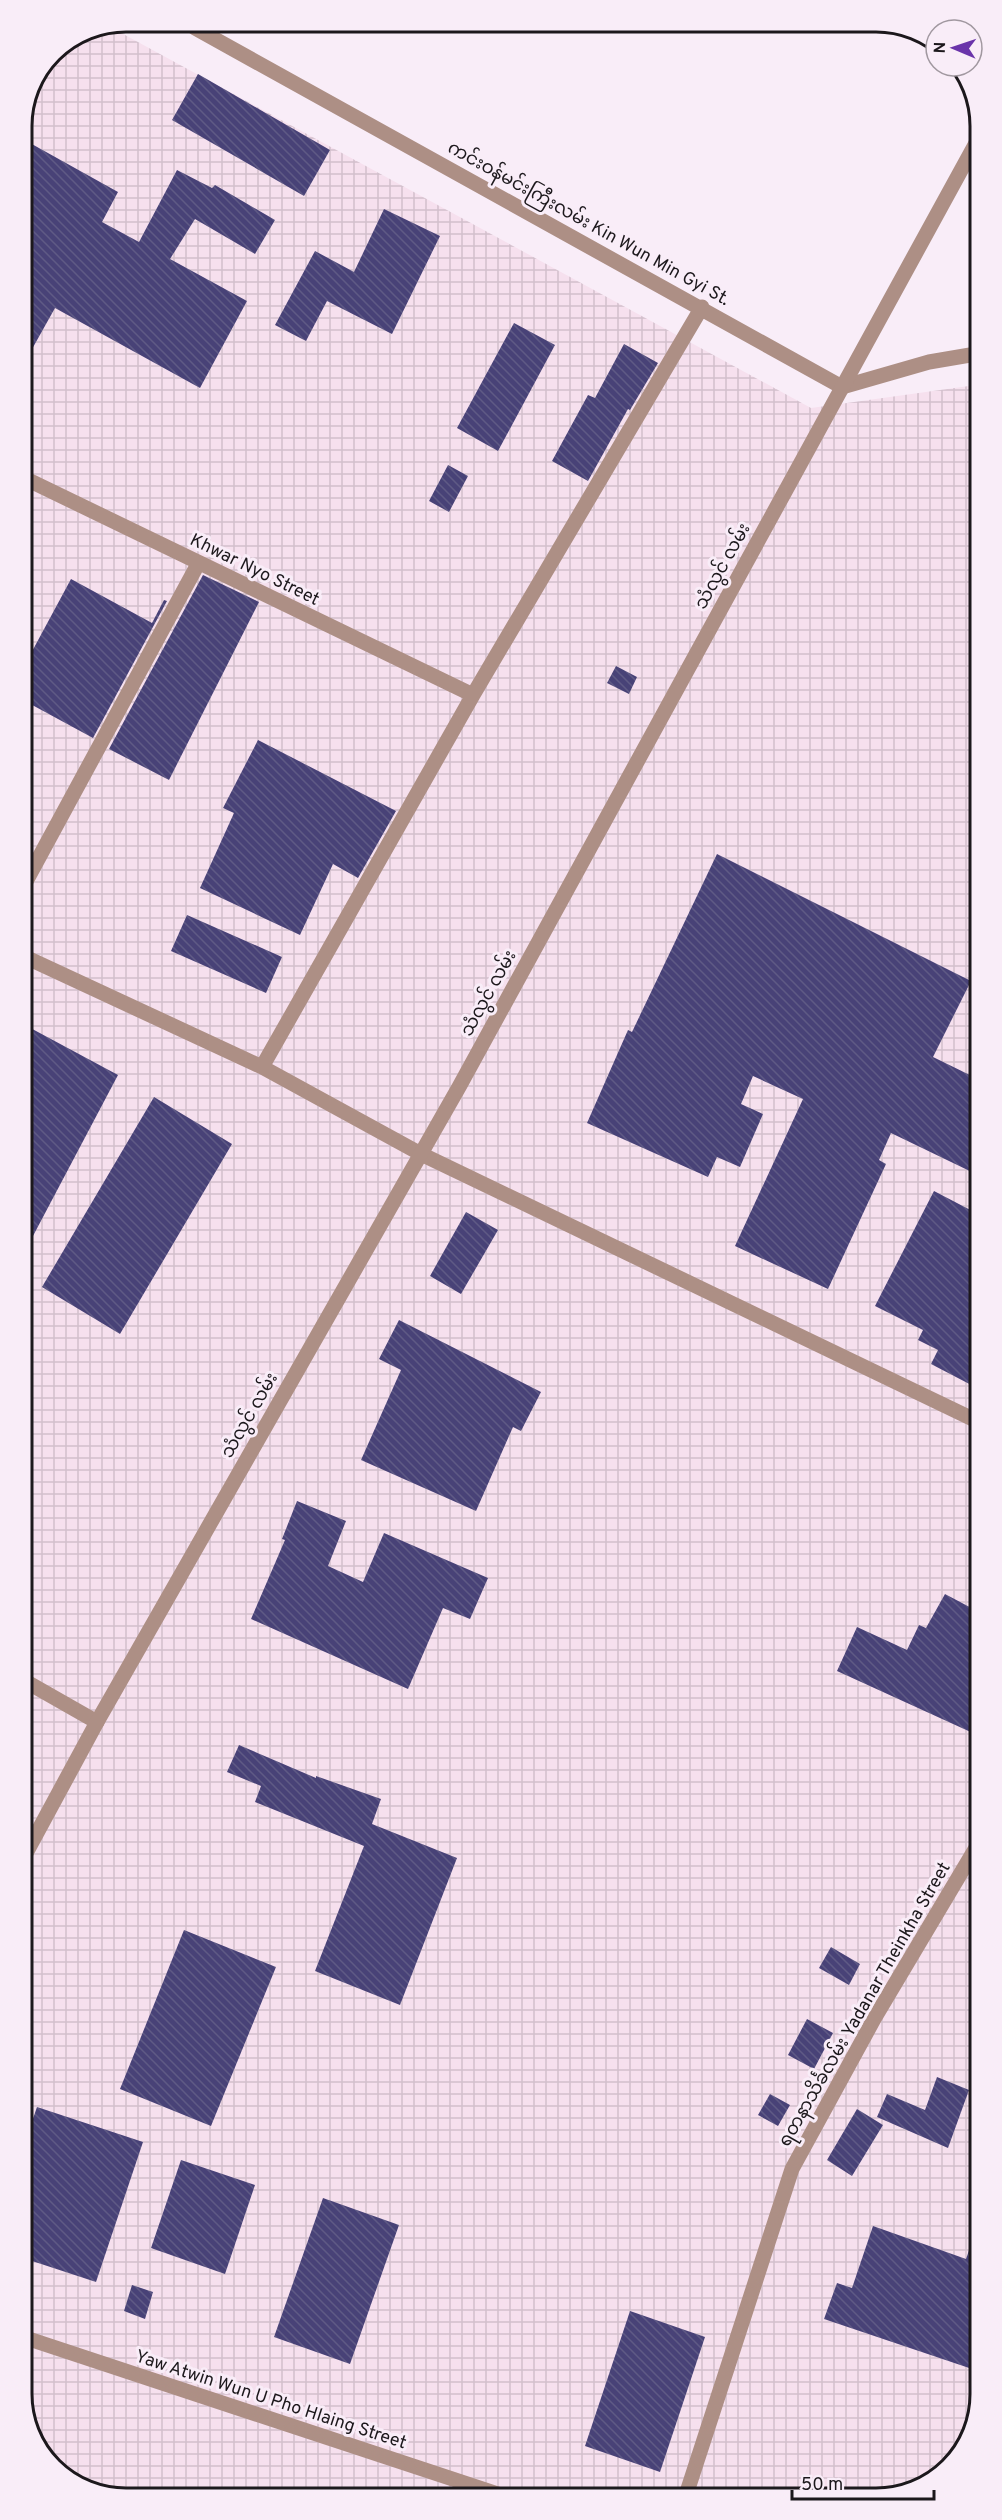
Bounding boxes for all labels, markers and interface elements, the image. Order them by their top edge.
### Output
north arrow [924,18,984,78]
text: N [931,41,951,54]
street label: ကင်းဝန်မင်းကြီးလမ်း Kin Wun Min Gyi St. [442,133,735,313]
street label: သံလွင် လမ်း [688,518,758,615]
street label: Khwar Nyo Street [186,529,323,612]
street label: သံလွင် လမ်း [454,945,524,1042]
street label: သံလွင် လမ်း [214,1367,286,1464]
street label: ရတနာသိင်္ခလမ်း Yadanar Theinkha Street [771,1856,958,2152]
street label: Yaw Atwin Wun U Pho Hlaing Street [132,2346,409,2455]
scale bar [792,2463,934,2501]
text: 50 m [801,2474,843,2497]

